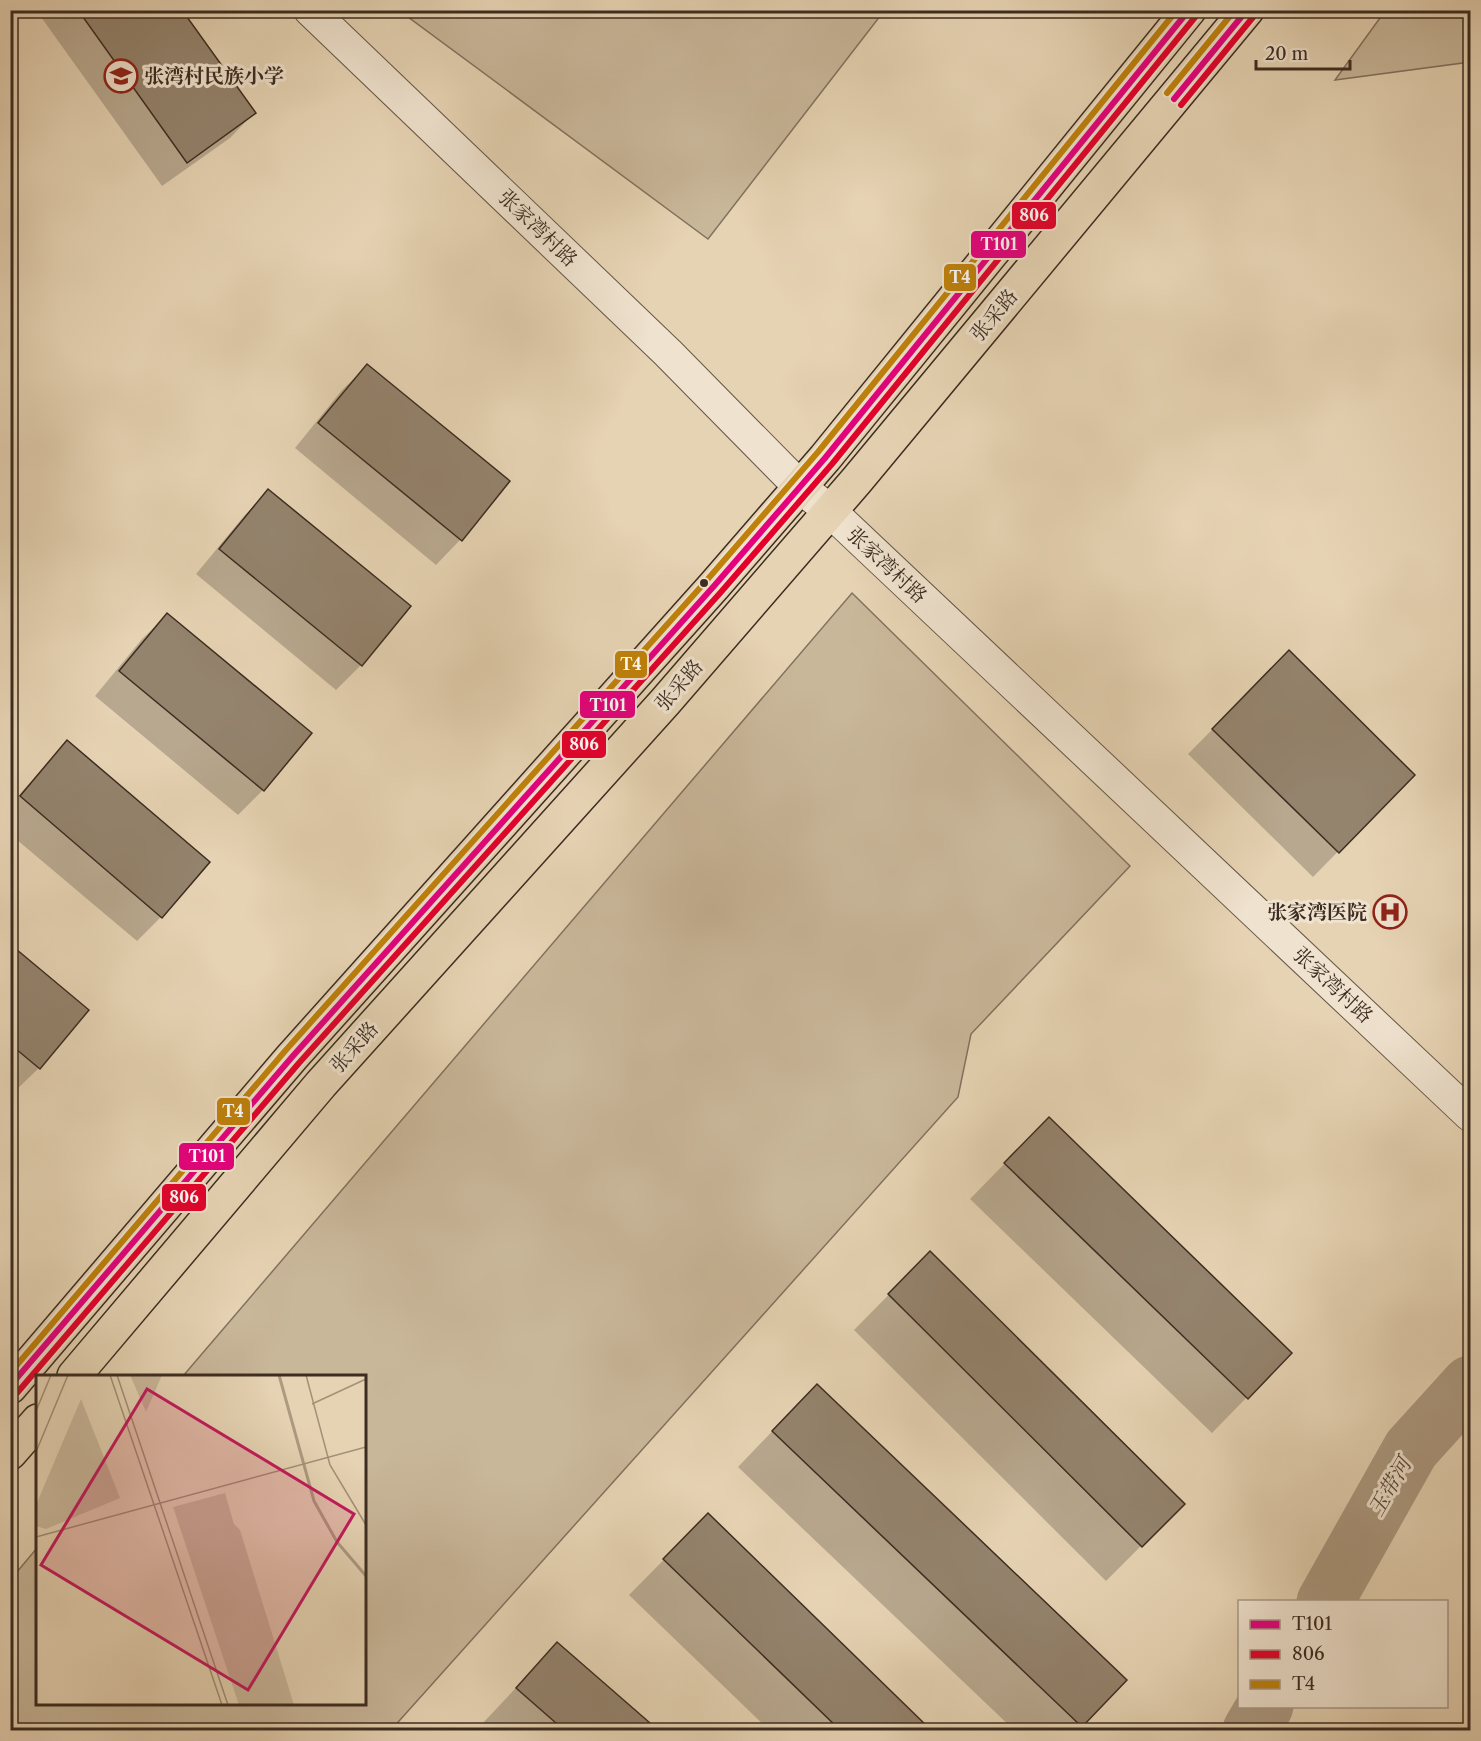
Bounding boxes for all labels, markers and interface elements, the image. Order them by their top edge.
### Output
scale bar [1256,33,1350,71]
text: 20 m [1265,43,1309,65]
school or university icon: 张湾村民族小学 [103,58,139,94]
place label: 张湾村民族小学 [144,64,284,88]
street label: 张家湾村路 [494,185,582,271]
line badge: 806 [1011,201,1057,230]
text: 806 [1019,205,1049,225]
line badge: T101 [970,230,1027,259]
text: T101 [981,234,1018,254]
line badge: T4 [943,263,977,292]
text: T4 [949,267,971,287]
street label: 张采路 [966,284,1022,346]
street label: 张家湾村路 [842,522,932,608]
unlabelled marker [698,577,710,589]
line badge: T4 [614,650,648,679]
text: T4 [620,654,642,674]
street label: 张采路 [650,654,708,716]
line badge: T101 [579,690,636,719]
text: T101 [590,695,627,715]
line badge: 806 [561,730,607,759]
text: 806 [569,734,599,754]
hospital icon: 张家湾医院 [1372,894,1408,930]
place label: 张家湾医院 [1267,900,1367,924]
street label: 张家湾村路 [1288,942,1378,1028]
street label: 张采路 [325,1017,383,1077]
line badge: T4 [216,1097,251,1126]
text: T4 [222,1101,244,1121]
line badge: T101 [178,1142,235,1171]
text: T101 [189,1146,226,1166]
line badge: 806 [161,1183,207,1212]
text: 806 [169,1187,199,1207]
inset map [36,1375,366,1705]
water label: 玉带河 [1363,1450,1418,1520]
legend [1238,1600,1448,1708]
text: T101 [1292,1613,1332,1635]
text: 806 [1292,1643,1325,1665]
text: T4 [1292,1673,1315,1695]

